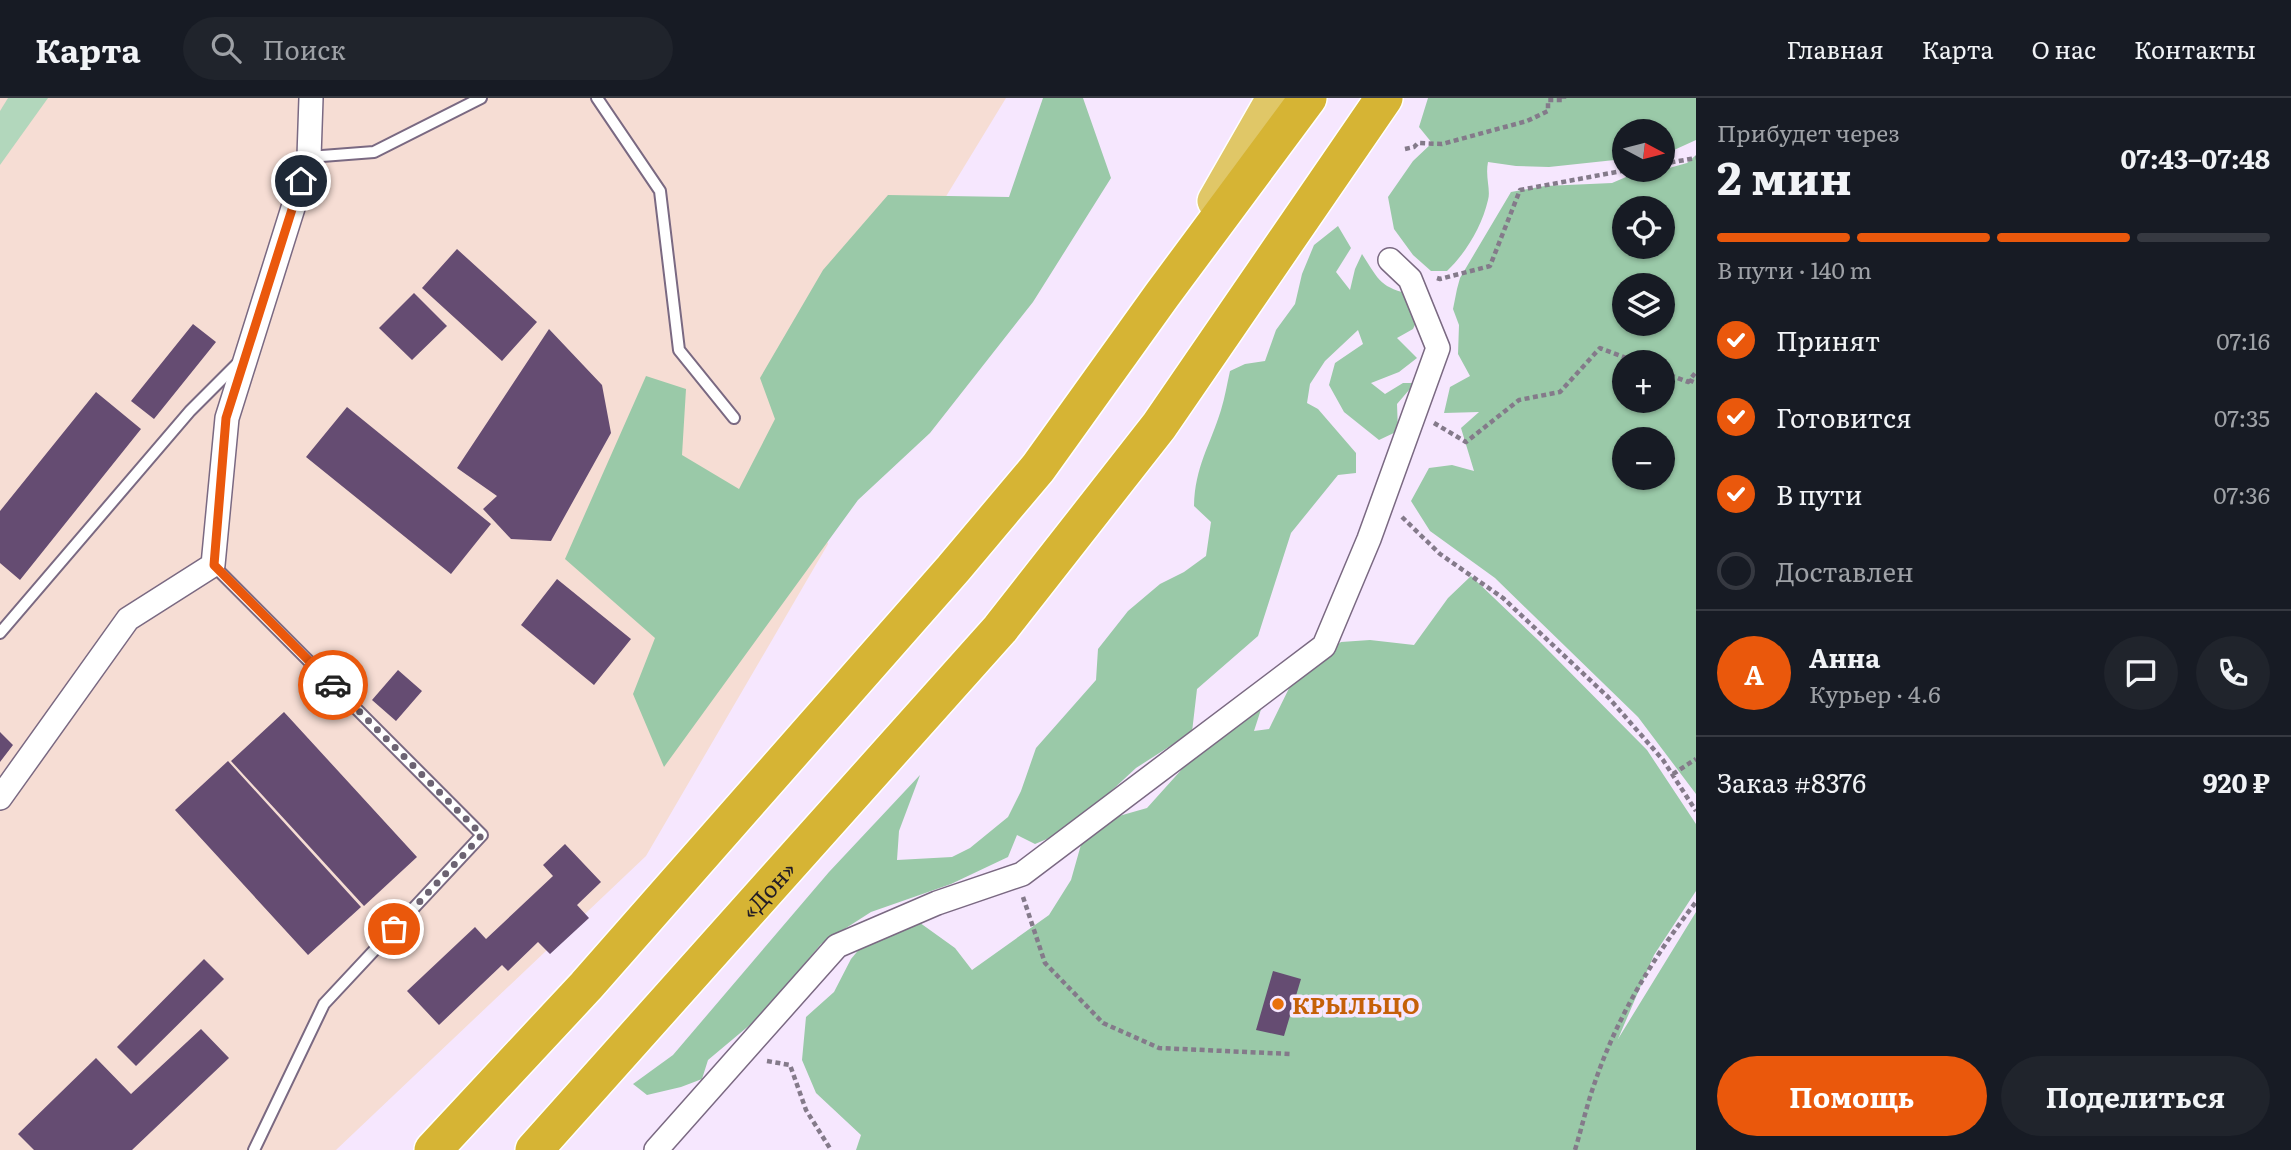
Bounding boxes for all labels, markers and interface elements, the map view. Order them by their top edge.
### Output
search box [183,17,673,80]
text: Карта [35,24,141,73]
icon: search [207,29,245,67]
text: Поиск [263,29,346,68]
text: Главная [1786,31,1884,66]
text: Карта [1922,31,1994,66]
text: О нас [2032,31,2096,66]
text: Контакты [2134,31,2256,66]
text: Прибудет через [1717,115,1900,149]
north arrow [1612,119,1675,182]
map controls [1612,119,1675,490]
text: 07:43–07:48 [2121,138,2270,177]
text: 2 мин [1717,141,1852,209]
pin [271,151,331,211]
icon: home [282,162,320,200]
button: locate [1612,196,1675,259]
text: В пути · 140 m [1717,252,1872,286]
button: layers [1612,273,1675,336]
text: Принят [1776,320,1880,359]
icon: check [1717,321,1755,359]
text: 07:16 [2216,323,2270,357]
button: + [1612,350,1675,413]
text: Готовится [1776,397,1912,436]
icon: check [1717,398,1755,436]
text: 07:35 [2214,400,2270,434]
button: − [1612,427,1675,490]
text: В пути [1776,474,1863,513]
icon: check [1717,475,1755,513]
text: 07:36 [2213,477,2270,511]
text: Доставлен [1776,551,1914,590]
button: chat [2104,636,2178,710]
button: phone [2196,636,2270,710]
text: Анна [1809,637,1880,676]
courier [298,650,368,720]
text: А [1744,654,1764,693]
icon: car [314,666,352,704]
text: Курьер · 4.6 [1809,676,1941,710]
text: Заказ #8376 [1717,762,1866,801]
text: 920 ₽ [2203,762,2270,801]
street label: «Дон» [732,852,803,926]
pin [364,899,424,959]
icon: bag [375,910,413,948]
place label: КРЫЛЬЦО [1292,987,1420,1021]
marker: КРЫЛЬЦО [1270,996,1286,1012]
button: Помощь [1717,1056,1987,1136]
button: Поделиться [2001,1056,2270,1136]

